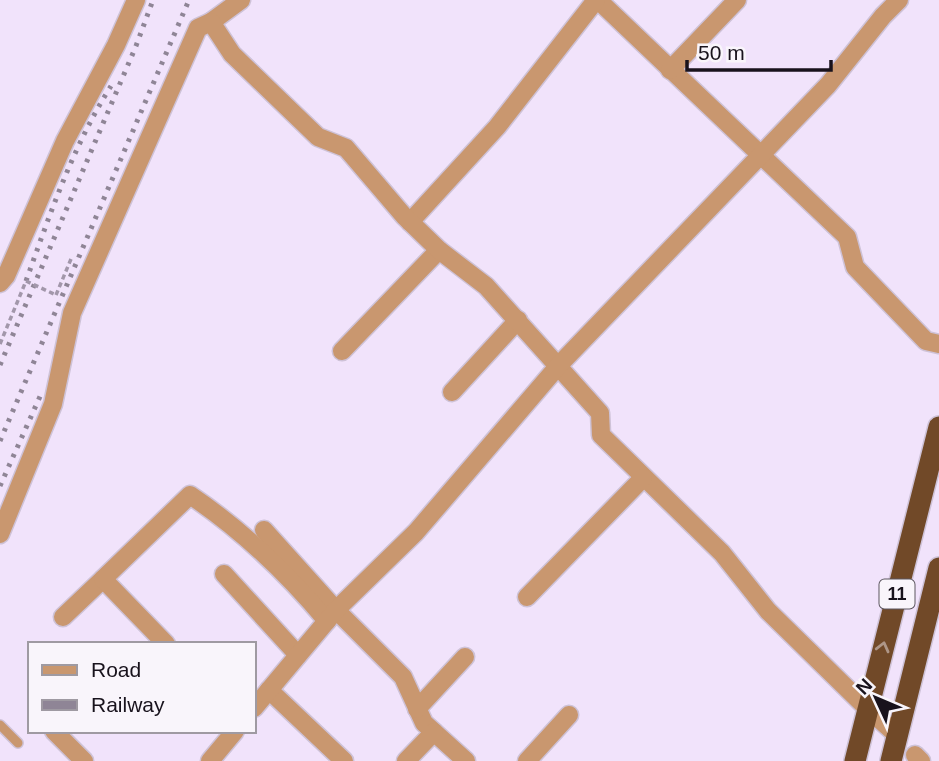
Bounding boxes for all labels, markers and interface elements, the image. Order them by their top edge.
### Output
scale bar [687,28,830,72]
text: 50 m [698,41,745,64]
road number: 11 [880,580,914,608]
one-way arrow [875,641,889,653]
legend [28,642,256,733]
text: Road [91,658,141,681]
north arrow [841,663,911,733]
text: N [852,674,876,699]
text: Railway [91,693,165,716]

